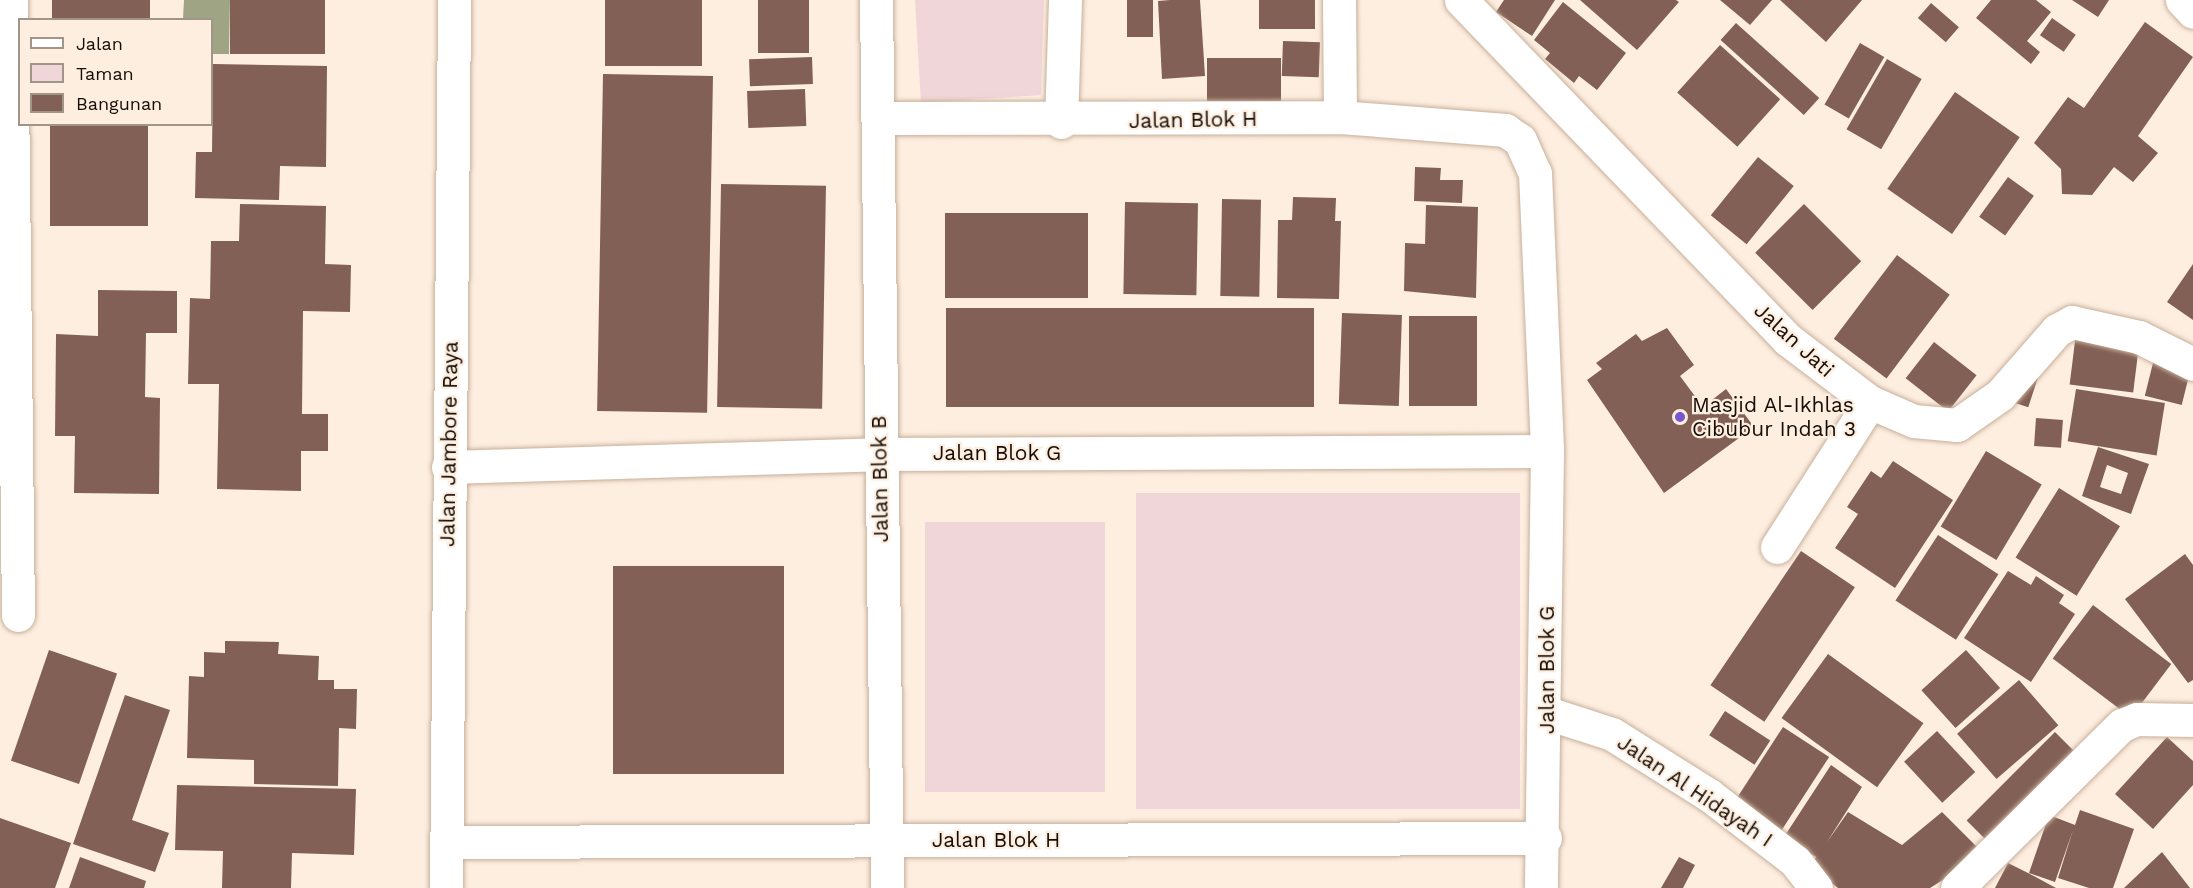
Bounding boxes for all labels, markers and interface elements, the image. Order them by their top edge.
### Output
legend [18,18,213,126]
text: Jalan [76,33,123,54]
text: Taman [76,63,134,84]
text: Bangunan [76,93,162,114]
street label: Jalan Blok H [1128,106,1258,134]
street label: Jalan Jati [1749,297,1839,383]
street label: Jalan Jambore Raya [435,341,463,547]
place label: Masjid Al-Ikhlas Cibubur Indah 3 [1692,392,1857,442]
marker: Masjid Al-Ikhlas Cibubur Indah 3 [1673,410,1687,424]
street label: Jalan Blok B [866,415,894,543]
street label: Jalan Blok G [933,440,1061,466]
street label: Jalan Blok G [1534,606,1560,734]
street label: Jalan Al Hidayah I [1612,729,1778,853]
street label: Jalan Blok H [931,827,1061,853]

